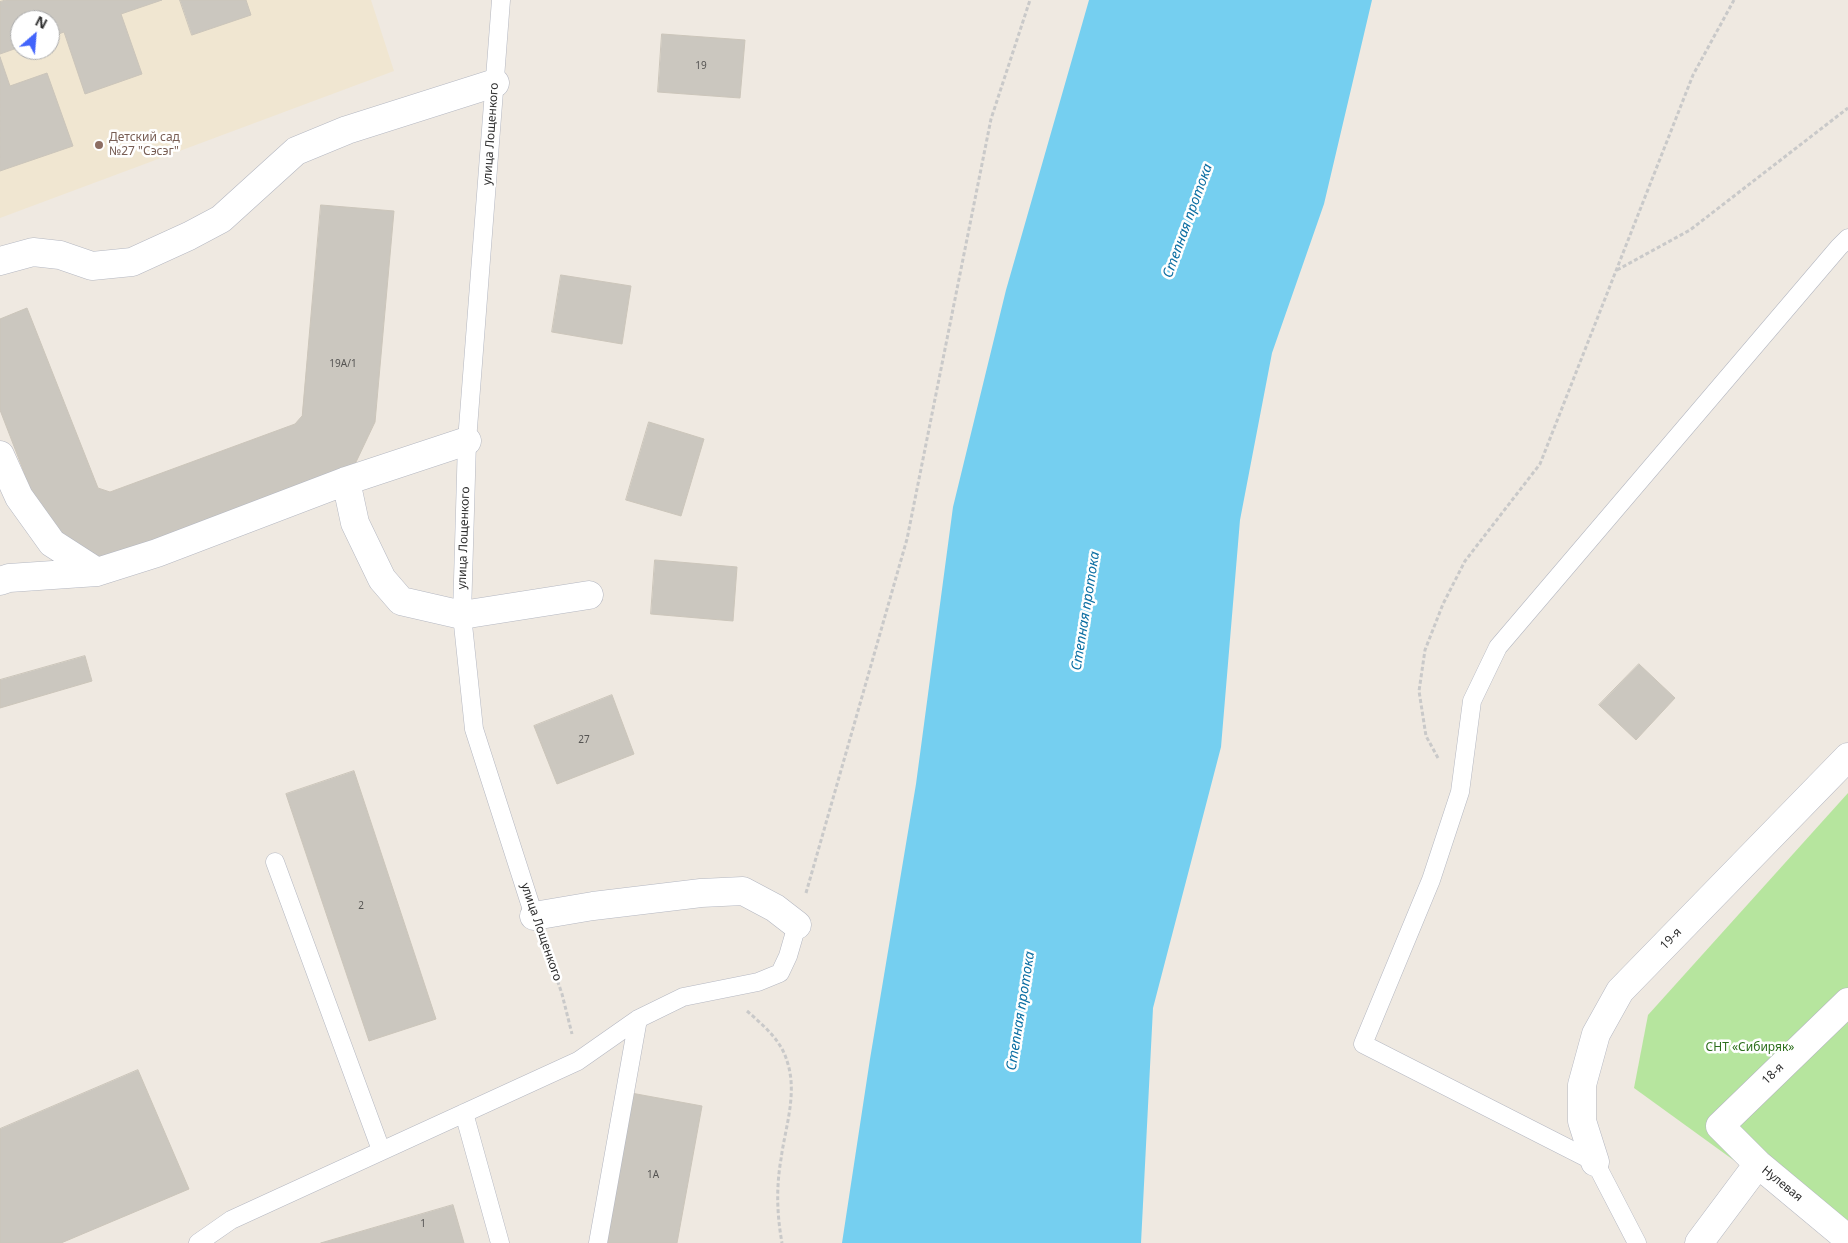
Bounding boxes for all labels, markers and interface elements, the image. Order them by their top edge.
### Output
north arrow [10,10,60,60]
text: N [32,11,51,33]
house number: 19 [695,60,707,72]
street label: улица Лощенкого [480,82,502,186]
place label: Детский сад №27 "Сэсэг" [109,131,180,159]
marker: Детский сад №27 "Сэсэг" [93,139,105,151]
water label: Степная протока [1160,162,1216,280]
house number: 19А/1 [329,358,357,370]
street label: улица Лощенкого [455,486,473,590]
water label: Степная протока [1068,550,1104,672]
house number: 27 [578,734,590,746]
street label: улица Лощенкого [517,881,565,983]
house number: 2 [358,900,364,912]
street label: 19-я [1657,925,1685,953]
water label: Степная протока [1003,950,1039,1072]
park label: СНТ «Сибиряк» [1706,1041,1794,1055]
street label: 18-я [1759,1060,1787,1088]
street label: Нулевая [1759,1163,1805,1205]
house number: 1А [647,1169,659,1181]
house number: 1 [420,1218,426,1230]

